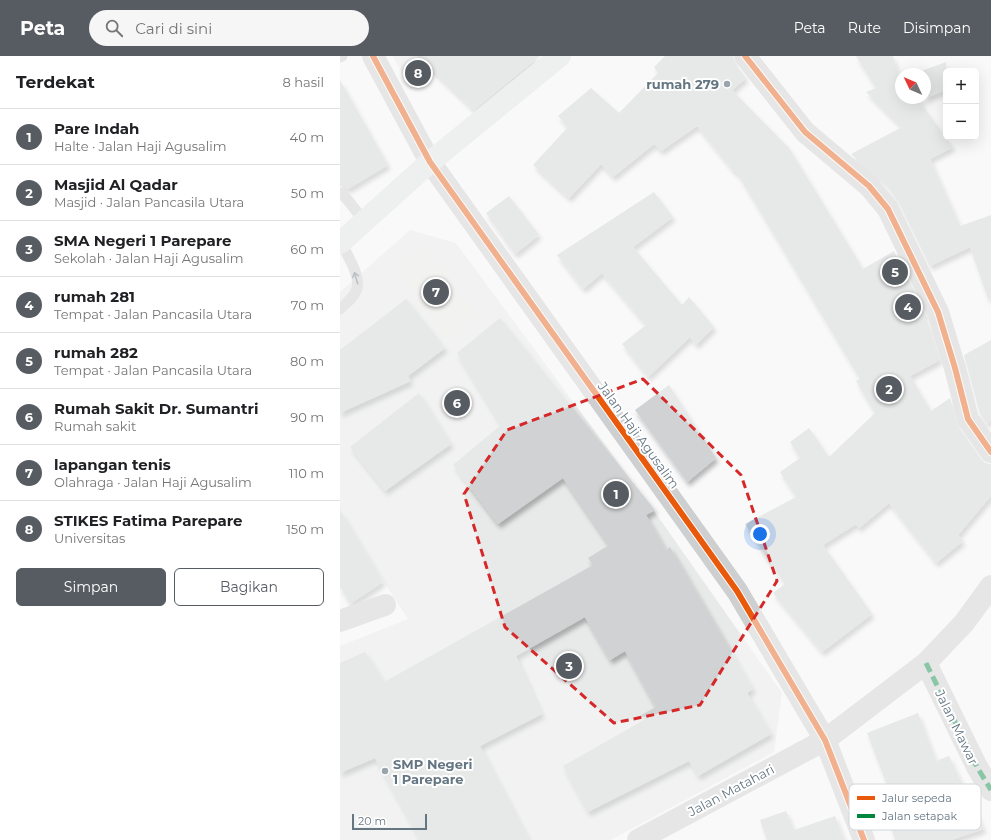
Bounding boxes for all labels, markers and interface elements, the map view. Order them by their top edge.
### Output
search box [89,10,369,46]
text: Peta [20,17,65,40]
icon: search [103,17,125,39]
text: Cari di sini [135,19,212,38]
text: Peta [794,19,826,37]
text: Rute [848,19,881,37]
text: Disimpan [903,19,971,37]
pin: 8 [405,58,431,88]
north arrow [895,68,931,104]
map controls [943,68,979,140]
button: + [943,68,979,104]
text: Terdekat [16,72,95,92]
text: 8 hasil [283,74,324,90]
place label: rumah 279 [646,76,719,92]
marker: rumah 279 [722,79,732,89]
button: − [943,104,979,140]
text: Pare Indah [54,119,139,138]
text: 1 [26,129,32,145]
text: 40 m [290,129,324,145]
text: Halte · Jalan Haji Agusalim [54,138,227,154]
text: Masjid Al Qadar [54,175,178,194]
text: 2 [25,185,33,201]
text: 50 m [291,185,324,201]
text: Masjid · Jalan Pancasila Utara [54,194,244,210]
text: SMA Negeri 1 Parepare [54,231,232,250]
text: 3 [25,241,33,257]
text: 60 m [290,241,324,257]
text: Sekolah · Jalan Haji Agusalim [54,250,244,266]
pin: 5 [882,257,908,287]
one-way arrow [352,271,359,284]
pin: 7 [423,277,449,307]
text: rumah 281 [54,287,135,306]
pin: 4 [895,292,921,322]
text: 4 [25,297,33,313]
text: 70 m [291,297,324,313]
text: Tempat · Jalan Pancasila Utara [54,306,252,322]
text: rumah 282 [54,343,138,362]
text: 5 [25,353,33,369]
text: 80 m [290,353,324,369]
text: Tempat · Jalan Pancasila Utara [54,362,252,378]
pin: 2 [876,374,902,404]
street label: Jalan Haji Agusalim [594,378,683,491]
pin: 6 [444,388,470,418]
text: Rumah Sakit Dr. Sumantri [54,399,258,418]
text: 6 [25,409,33,425]
text: 90 m [290,409,324,425]
text: Rumah sakit [54,418,136,434]
text: lapangan tenis [54,455,171,474]
text: 7 [25,465,33,481]
text: 110 m [289,465,324,481]
text: Olahraga · Jalan Haji Agusalim [54,474,252,490]
pin: 1 [603,479,629,509]
text: STIKES Fatima Parepare [54,511,243,530]
text: 8 [25,521,33,537]
text: 150 m [286,521,324,537]
your location [750,524,770,544]
text: Universitas [54,530,125,546]
button: Simpan [16,568,166,606]
button: Bagikan [174,568,324,606]
pin: 3 [556,651,582,681]
street label: Jalan Mawar [931,686,982,767]
place label: SMP Negeri 1 Parepare [393,756,472,787]
street label: Jalan Matahari [684,761,777,820]
marker: SMP Negeri 1 Parepare [380,766,390,776]
legend [849,784,981,830]
text: Jalur sepeda [881,791,952,805]
text: Jalan setapak [881,809,957,823]
scale bar [352,812,427,831]
text: 20 m [358,814,386,828]

